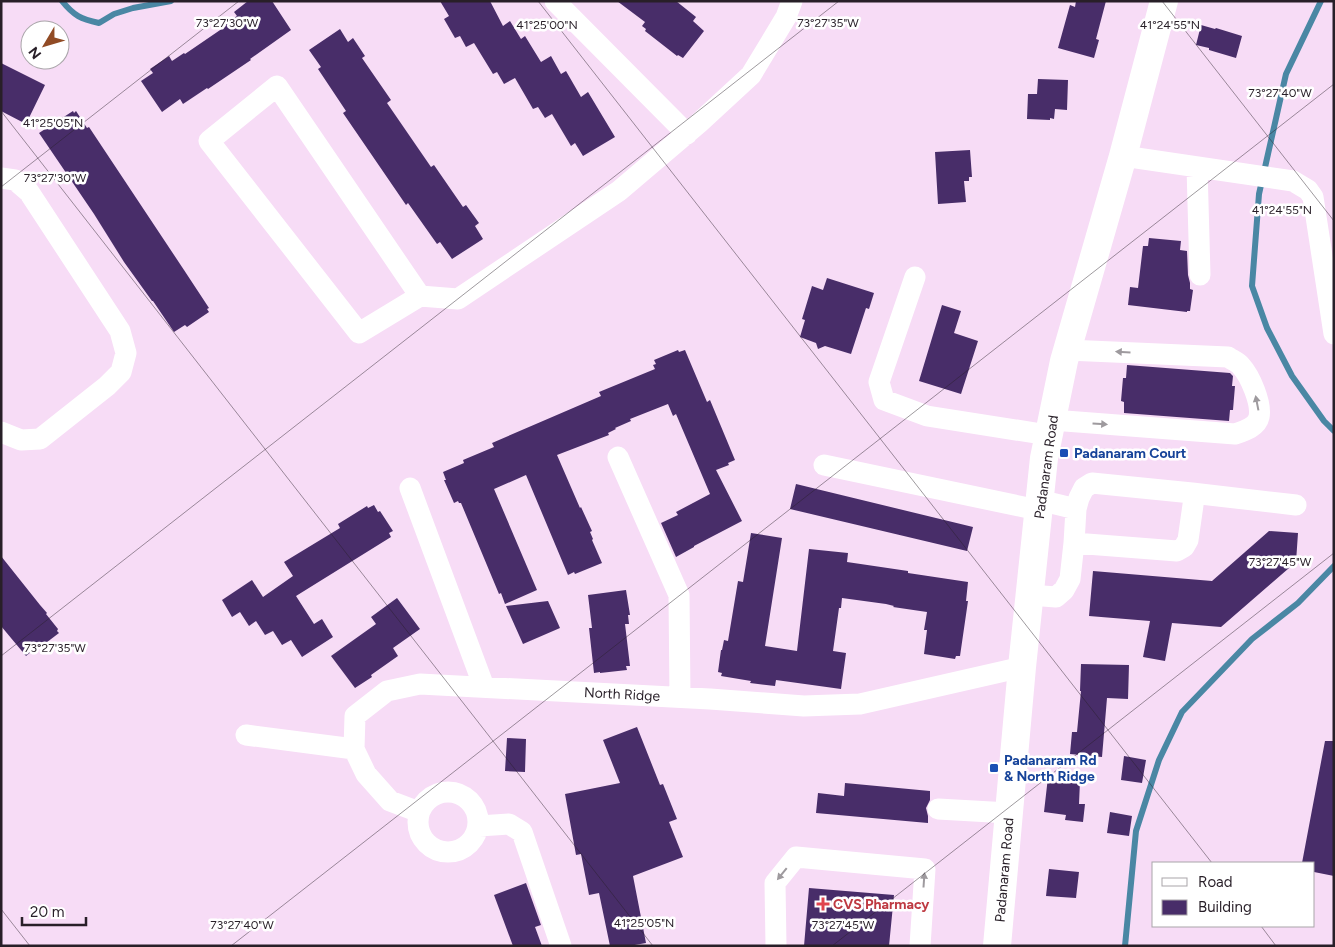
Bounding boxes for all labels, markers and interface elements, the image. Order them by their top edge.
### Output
text: 73°27'30"W [196,16,259,30]
text: 73°27'35"W [797,16,859,30]
text: 41°25'00"N [516,18,578,32]
text: 41°24'55"N [1140,18,1200,32]
north arrow [20,20,70,70]
text: N [25,43,45,62]
text: 73°27'40"W [1248,86,1312,100]
text: 41°25'05"N [23,116,83,130]
text: 73°27'30"W [24,171,87,185]
text: 41°24'55"N [1252,203,1312,217]
one-way arrow [1114,348,1130,356]
one-way arrow [1253,395,1261,411]
street label: Padanaram Road [1031,414,1062,520]
one-way arrow [1093,420,1109,428]
place label: Padanaram Court [1074,445,1187,462]
marker: Padanaram Court [1058,447,1070,459]
text: 73°27'45"W [1249,555,1312,569]
text: 73°27'35"W [24,641,86,655]
street label: North Ridge [583,684,661,705]
place label: Padanaram Rd & North Ridge [1004,752,1097,785]
marker: Padanaram Rd & North Ridge [988,762,1000,774]
street label: Padanaram Road [991,817,1018,923]
legend [1152,862,1315,927]
one-way arrow [776,868,788,880]
one-way arrow [921,871,929,887]
text: Road [1198,873,1233,891]
scale bar [22,894,86,926]
place label: CVS Pharmacy [833,896,930,913]
marker: CVS Pharmacy [817,898,829,910]
text: Building [1198,898,1252,916]
text: 20 m [30,903,64,921]
text: 41°25'05"N [614,916,674,930]
text: 73°27'40"W [210,918,274,932]
text: 73°27'45"W [812,918,875,932]

